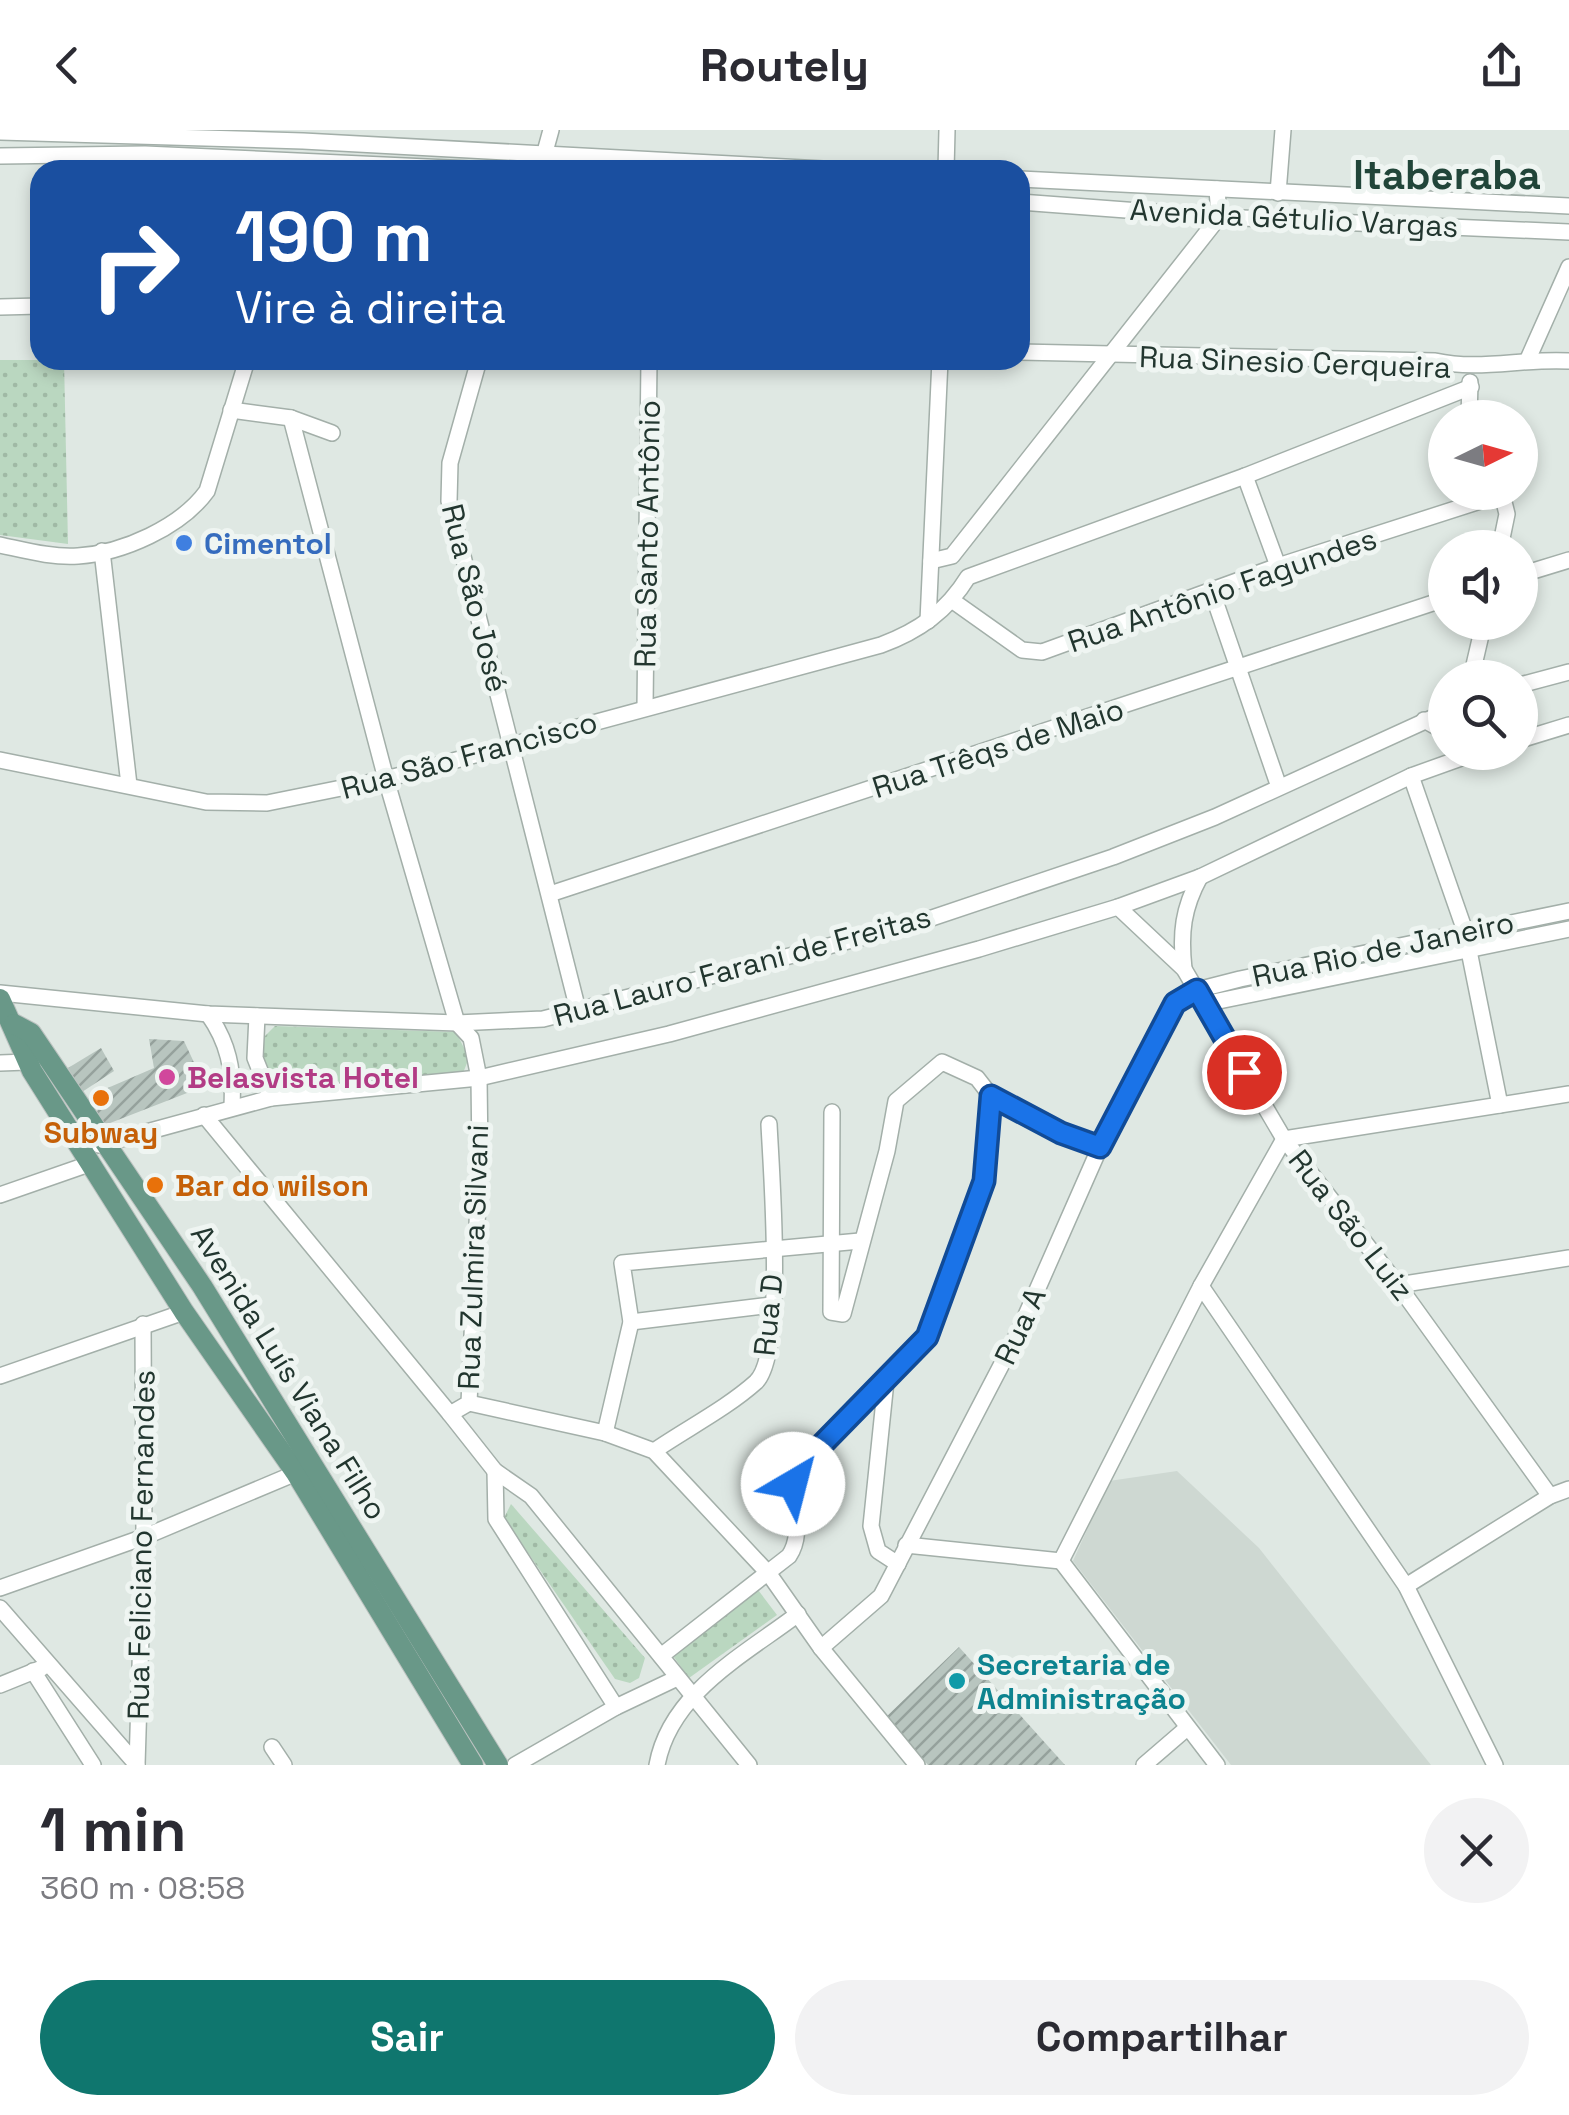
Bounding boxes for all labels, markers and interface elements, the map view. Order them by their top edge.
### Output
text: Routely [700,37,869,94]
icon: back [40,38,95,93]
icon: share [1474,38,1529,93]
district label: Itaberaba [1353,150,1541,201]
street label: Avenida Gétulio Vargas [1129,190,1459,246]
text: 190 m [235,192,433,281]
icon: right [70,200,200,330]
text: Vire à direita [235,279,506,336]
street label: Rua Sinesio Cerqueira [1138,337,1452,387]
street label: Rua Santo Antônio [625,400,669,668]
north arrow [1428,400,1538,510]
map controls [1428,400,1538,770]
street label: Rua São José [433,500,517,696]
street label: Rua Antônio Fagundes [1062,519,1382,661]
place label: Cimentol [204,524,332,563]
button: sound [1428,530,1538,640]
marker: Cimentol [173,532,195,554]
button: search [1428,660,1538,770]
street label: Rua Trêqs de Maio [867,689,1129,807]
street label: Rua São Francisco [336,702,602,808]
street label: Rua Lauro Farani de Freitas [549,897,935,1035]
street label: Rua Rio de Janeiro [1249,902,1517,996]
pin [1202,1030,1287,1115]
icon: arrive [1217,1045,1272,1100]
place label: Belasvista Hotel [187,1058,419,1097]
marker: Belasvista Hotel [156,1066,178,1088]
marker: Subway [90,1087,112,1109]
place label: Subway [44,1113,158,1152]
street label: Rua Zulmira Silvani [449,1123,497,1391]
street label: Rua São Luiz [1280,1142,1422,1308]
place label: Bar do wilson [175,1166,369,1205]
marker: Bar do wilson [144,1174,166,1196]
street label: Avenida Luís Viana Filho [182,1217,396,1527]
street label: Rua D [744,1272,792,1358]
street label: Rua A [985,1281,1055,1371]
street label: Rua Feliciano Fernandes [118,1370,164,1720]
position arrow [741,1432,845,1536]
place label: Secretaria de Administração [977,1645,1186,1718]
marker: Secretaria de Administração [946,1670,968,1692]
text: 1 min [40,1792,187,1869]
button: close [1424,1798,1529,1903]
text: 360 m · 08:58 [40,1868,245,1908]
button: Sair [40,1980,775,2095]
button: Compartilhar [795,1980,1529,2095]

